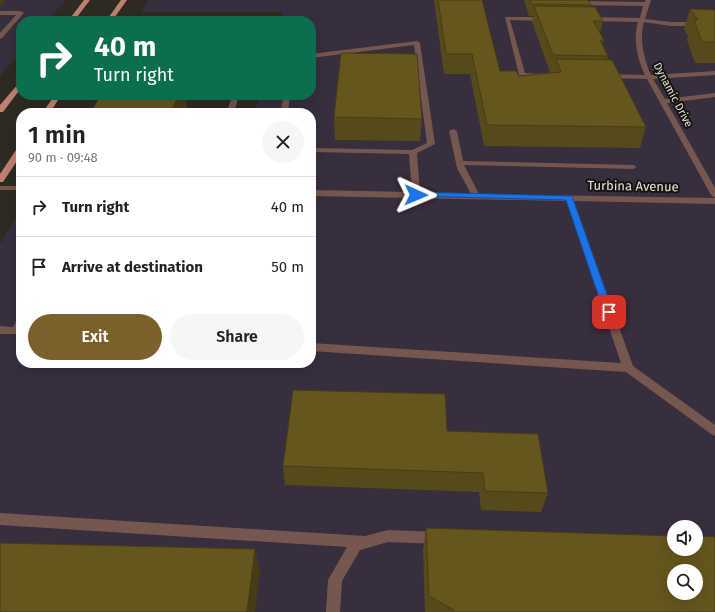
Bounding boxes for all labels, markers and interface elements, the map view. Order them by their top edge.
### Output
text: 40 m [94,30,157,63]
icon: right [28,32,80,84]
street label: Dynamic Drive [650,60,696,130]
text: Turn right [94,64,174,86]
text: 1 min [28,121,86,149]
button: close [262,121,304,163]
text: 90 m · 09:48 [28,150,98,165]
position arrow [395,174,437,216]
street label: Turbina Avenue [587,178,679,194]
icon: right [28,196,50,218]
text: Turn right [62,198,129,216]
text: 40 m [271,198,304,216]
icon: arrive [28,256,50,278]
text: Arrive at destination [62,258,203,276]
text: 50 m [271,258,304,276]
pin [592,295,626,329]
icon: arrive [598,301,620,323]
button: Exit [28,314,162,360]
button: Share [170,314,304,360]
map controls [667,520,703,600]
button: sound [667,520,703,556]
button: search [667,564,703,600]

